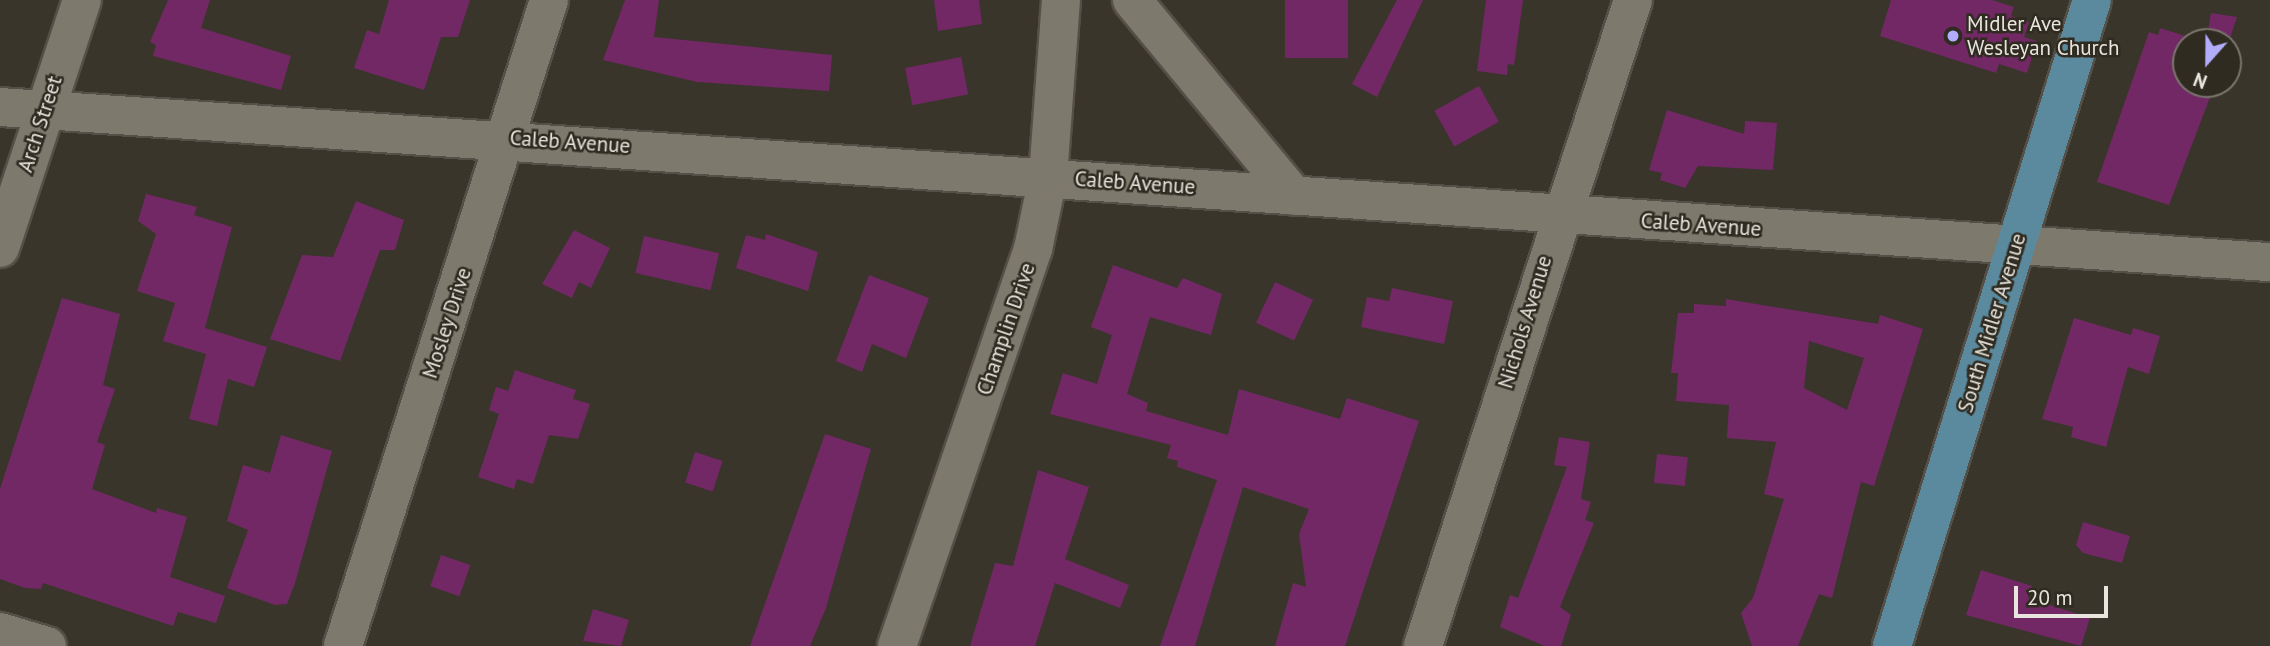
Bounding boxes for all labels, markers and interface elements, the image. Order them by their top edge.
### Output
place label: Midler Ave Wesleyan Church [1967,11,2120,61]
marker: Midler Ave Wesleyan Church [1945,28,1961,44]
north arrow [2172,28,2242,98]
text: N [2190,67,2210,94]
street label: Arch Street [13,73,67,175]
street label: Caleb Avenue [509,125,631,159]
street label: Caleb Avenue [1074,166,1196,200]
street label: Caleb Avenue [1640,208,1762,242]
street label: South Midler Avenue [1953,230,2031,416]
street label: Nichols Avenue [1493,252,1557,392]
street label: Champlin Drive [972,260,1040,398]
street label: Mosley Drive [417,264,477,382]
scale bar [2018,572,2112,616]
text: 20 m [2027,584,2073,611]

